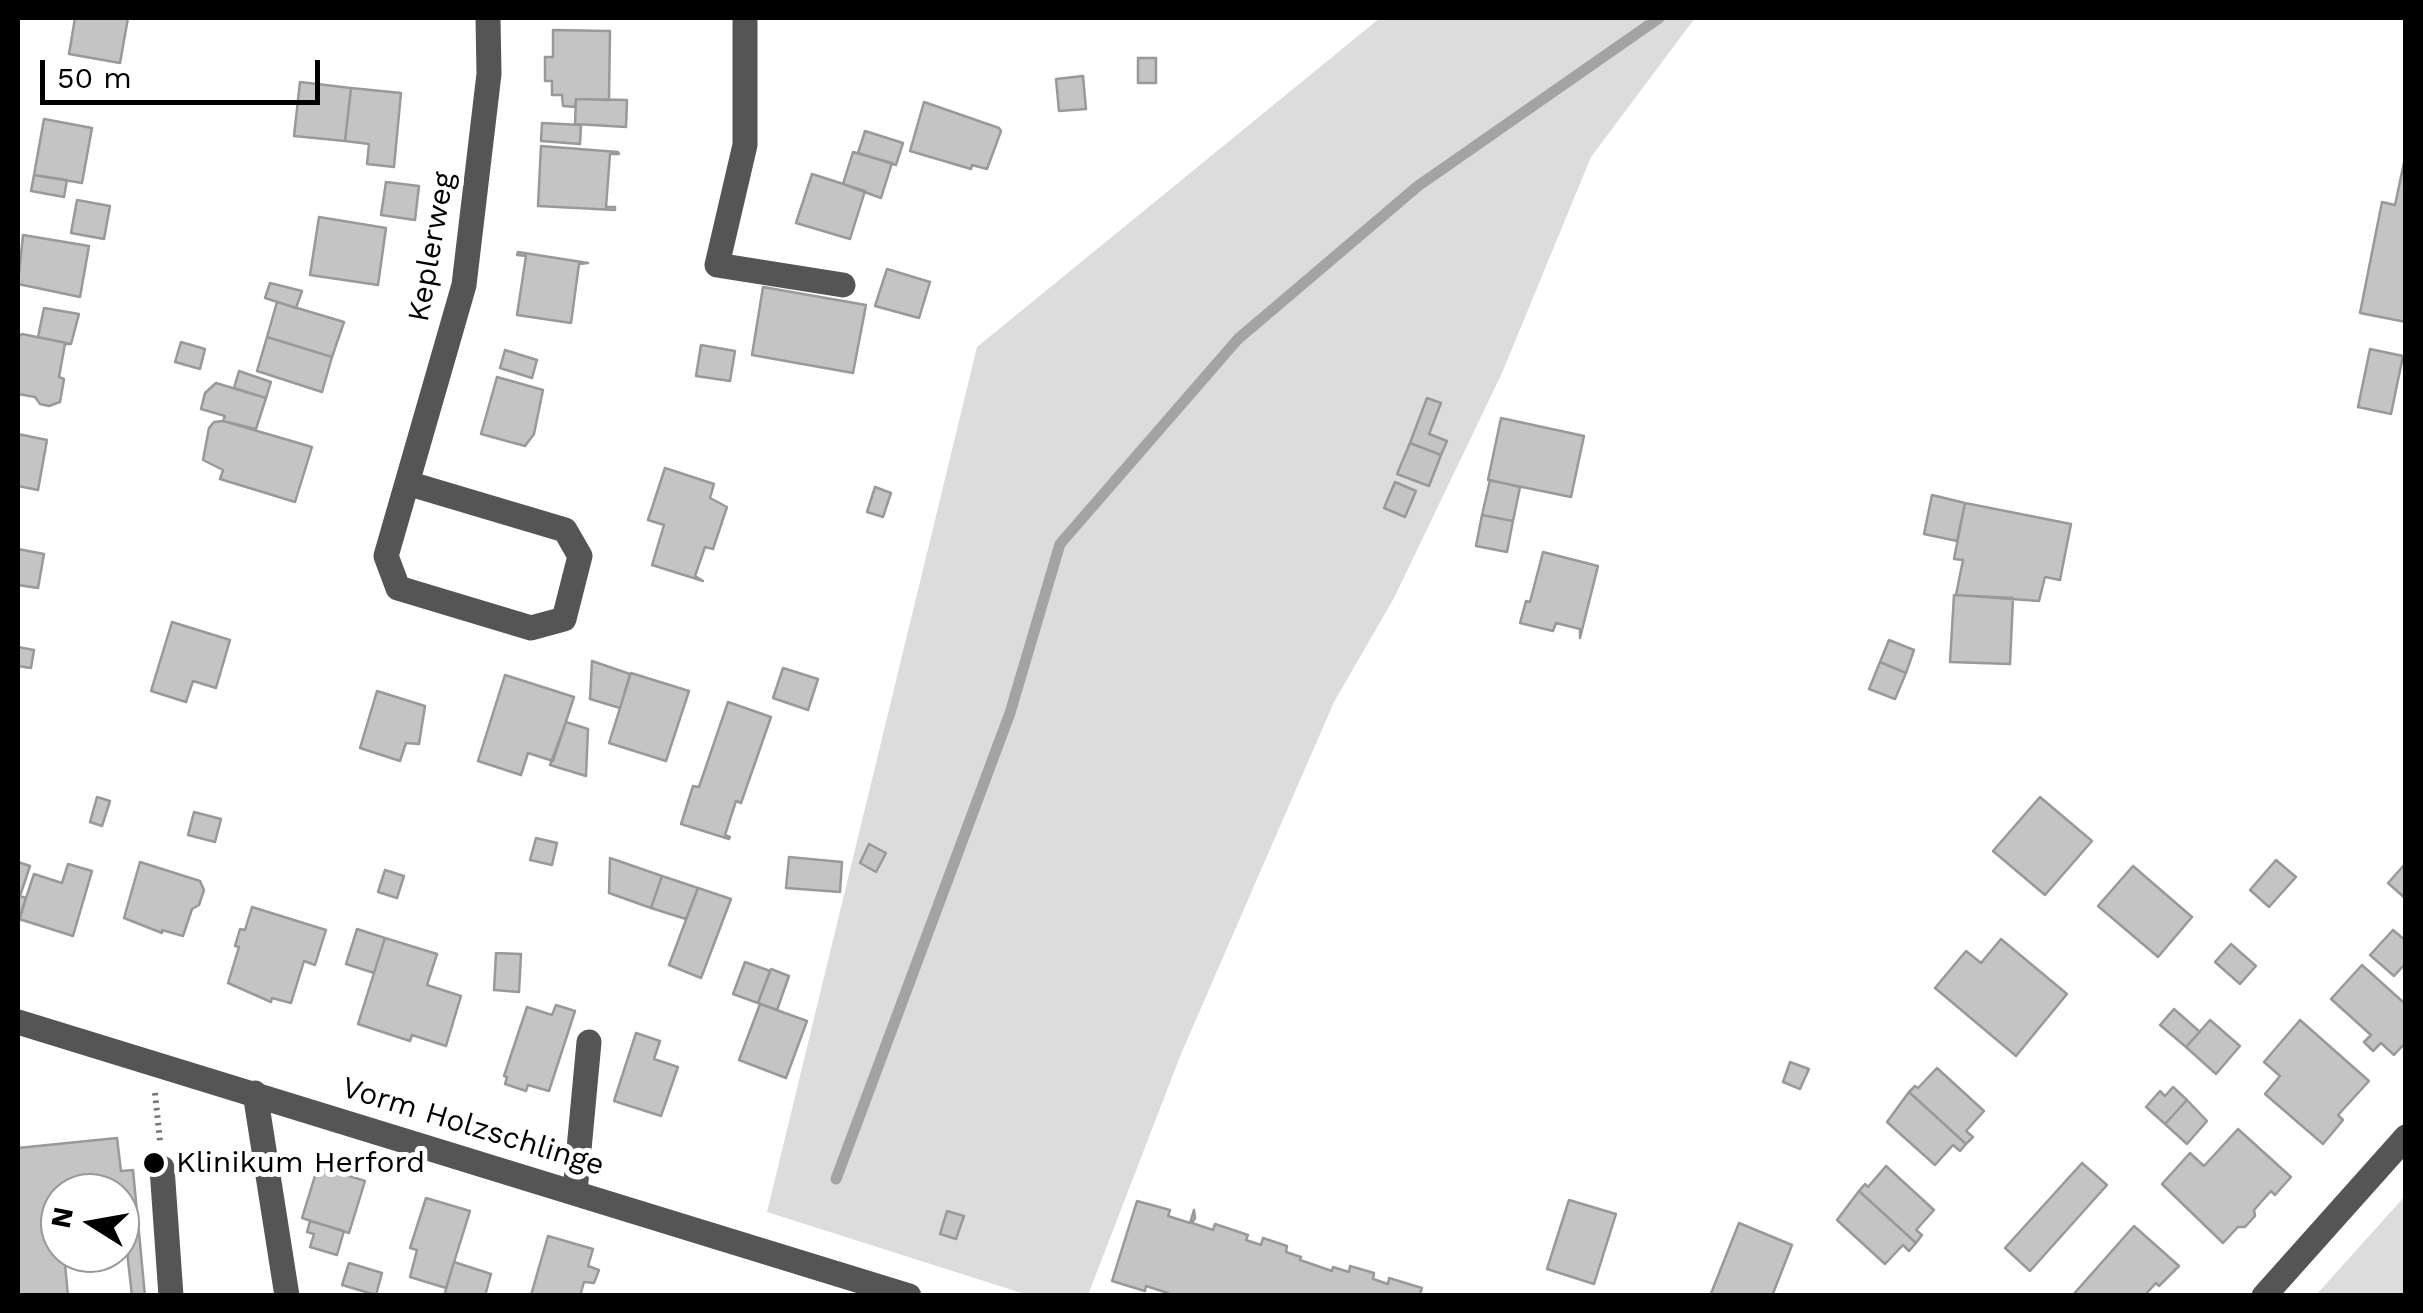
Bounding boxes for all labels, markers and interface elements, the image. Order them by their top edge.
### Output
scale bar [45,40,325,102]
text: 50 m [57,60,132,95]
street label: Keplerweg [401,169,463,325]
street label: Vorm Holzschlinge [338,1070,608,1184]
place label: Klinikum Herford [176,1145,425,1181]
marker: Klinikum Herford [141,1150,167,1176]
north arrow [40,1173,140,1273]
text: N [44,1204,80,1231]

